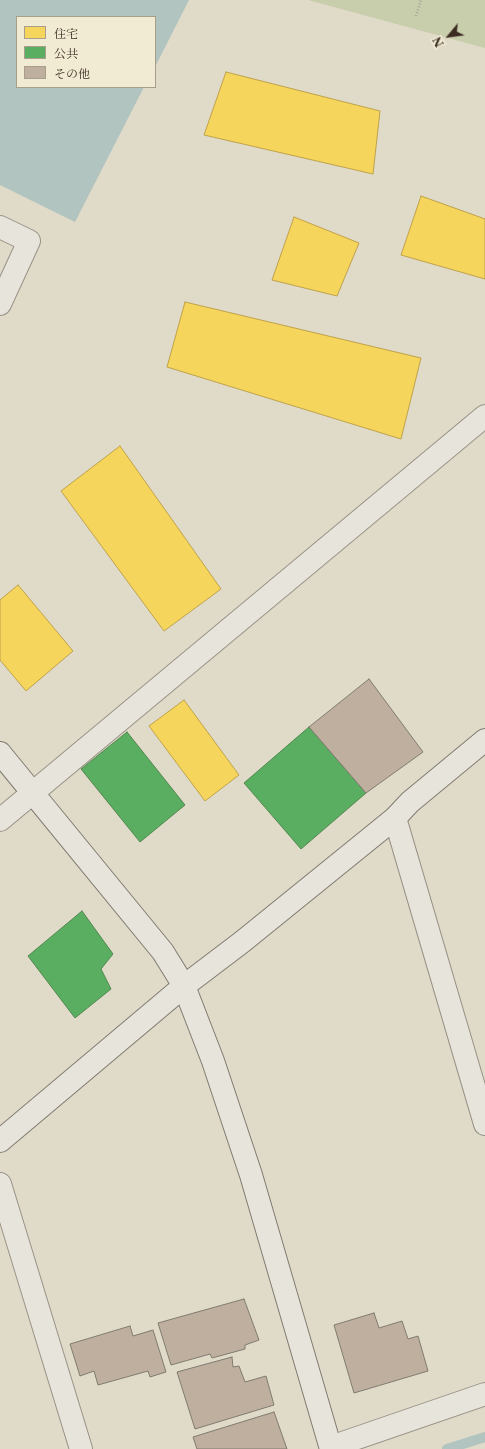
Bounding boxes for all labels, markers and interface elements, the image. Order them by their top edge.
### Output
legend [16,16,156,88]
north arrow [429,16,469,56]
text: 住宅 [54,26,78,41]
text: N [430,34,447,49]
text: 公共 [54,46,78,61]
text: その他 [54,66,90,81]

